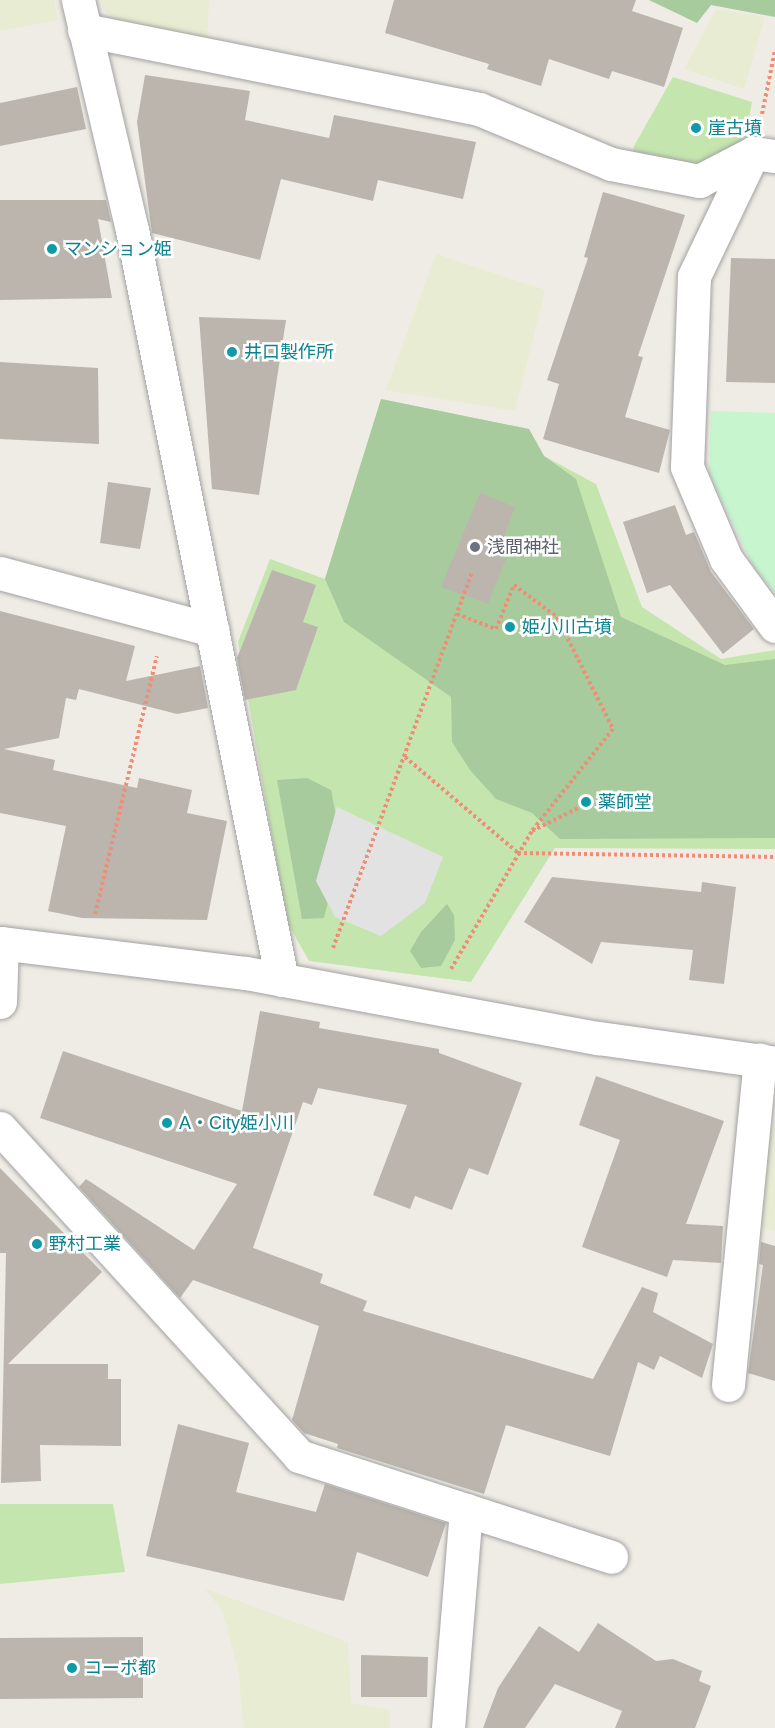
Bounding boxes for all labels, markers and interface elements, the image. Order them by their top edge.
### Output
place label: 崖古墳 [708,117,762,139]
marker: 崖古墳 [689,121,703,135]
place label: マンション姫 [64,238,172,260]
marker: マンション姫 [45,242,59,256]
place label: 井口製作所 [244,341,334,363]
marker: 井口製作所 [225,345,239,359]
place label: 浅間神社 [487,536,559,558]
marker: 浅間神社 [468,540,482,554]
place label: 姫小川古墳 [522,616,612,638]
marker: 姫小川古墳 [503,620,517,634]
place label: 薬師堂 [598,791,652,813]
marker: 薬師堂 [579,795,593,809]
place label: A・City姫小川 [179,1112,294,1134]
marker: A・City姫小川 [160,1116,174,1130]
place label: 野村工業 [49,1233,121,1255]
marker: 野村工業 [30,1237,44,1251]
place label: コーポ都 [84,1657,156,1679]
marker: コーポ都 [65,1661,79,1675]

